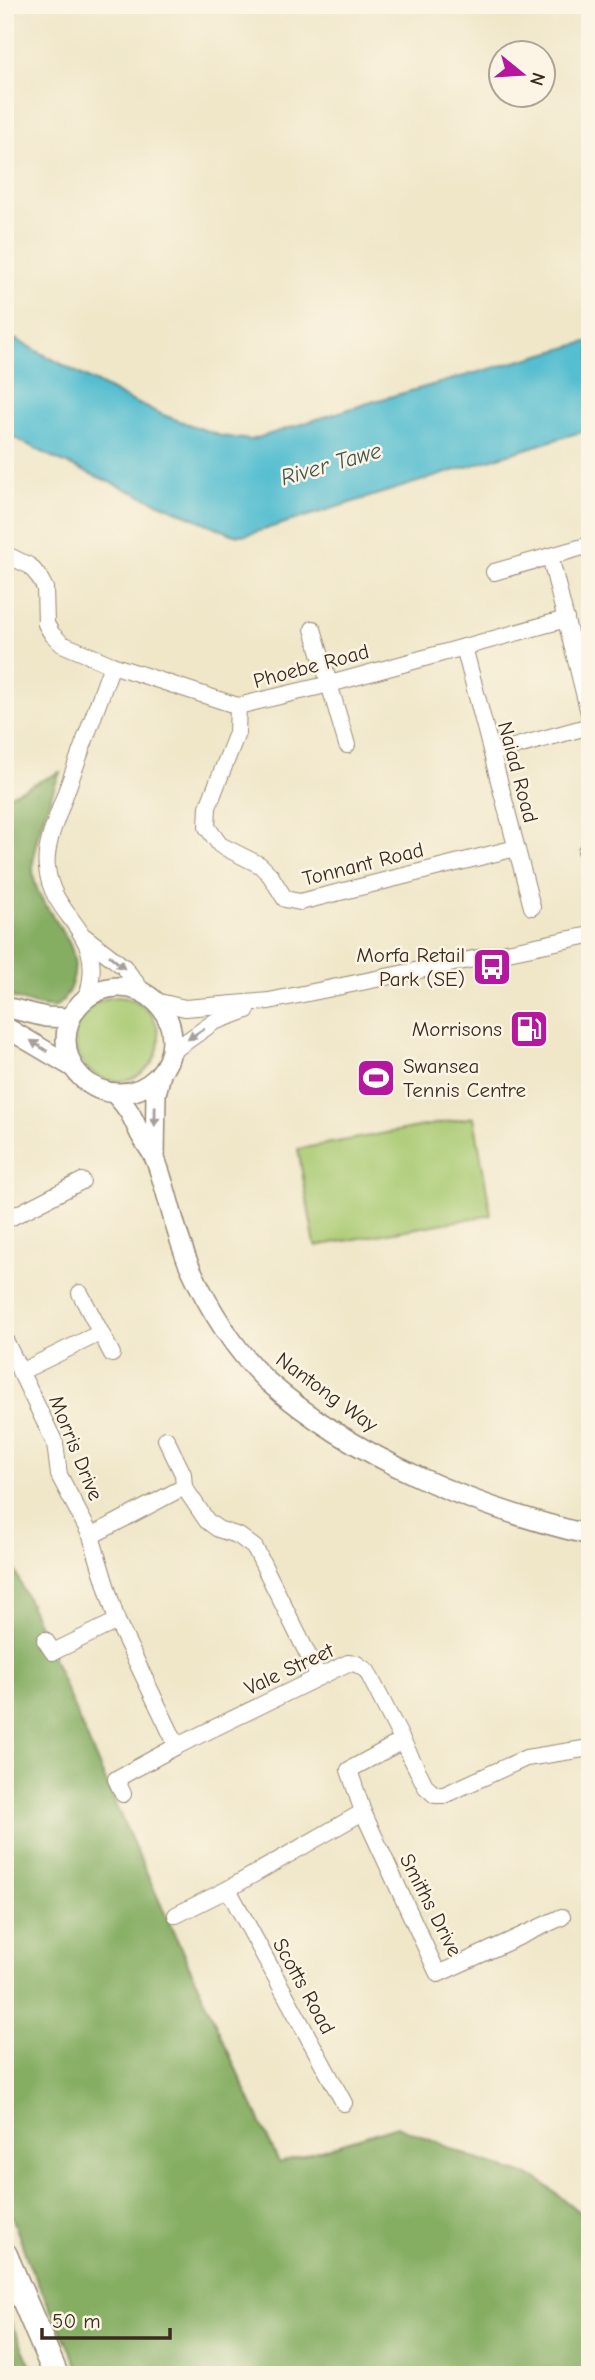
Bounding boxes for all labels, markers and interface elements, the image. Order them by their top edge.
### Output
north arrow [486,38,556,108]
text: N [525,70,550,88]
water label: River Tawe [277,437,385,491]
street label: Phoebe Road [251,639,371,693]
street label: Naiad Road [493,719,543,825]
street label: Tonnant Road [300,837,426,891]
place label: Morfa Retail Park (SE) [356,943,465,991]
bus stop icon: Morfa Retail Park (SE) [471,946,513,988]
one-way arrow [108,954,126,970]
fuel station icon: Morrisons [508,1008,550,1050]
place label: Morrisons [412,1017,502,1041]
one-way arrow [187,1027,205,1041]
one-way arrow [29,1040,48,1053]
place label: Swansea Tennis Centre [403,1054,526,1102]
sports icon: Swansea Tennis Centre [355,1057,397,1099]
one-way arrow [149,1105,161,1127]
street label: Nantong Way [272,1347,383,1437]
street label: Morris Drive [44,1392,108,1504]
street label: Vale Street [241,1638,338,1700]
street label: Smiths Drive [395,1850,467,1960]
street label: Scotts Road [268,1934,340,2038]
scale bar [42,2296,170,2340]
text: 50 m [52,2309,101,2333]

